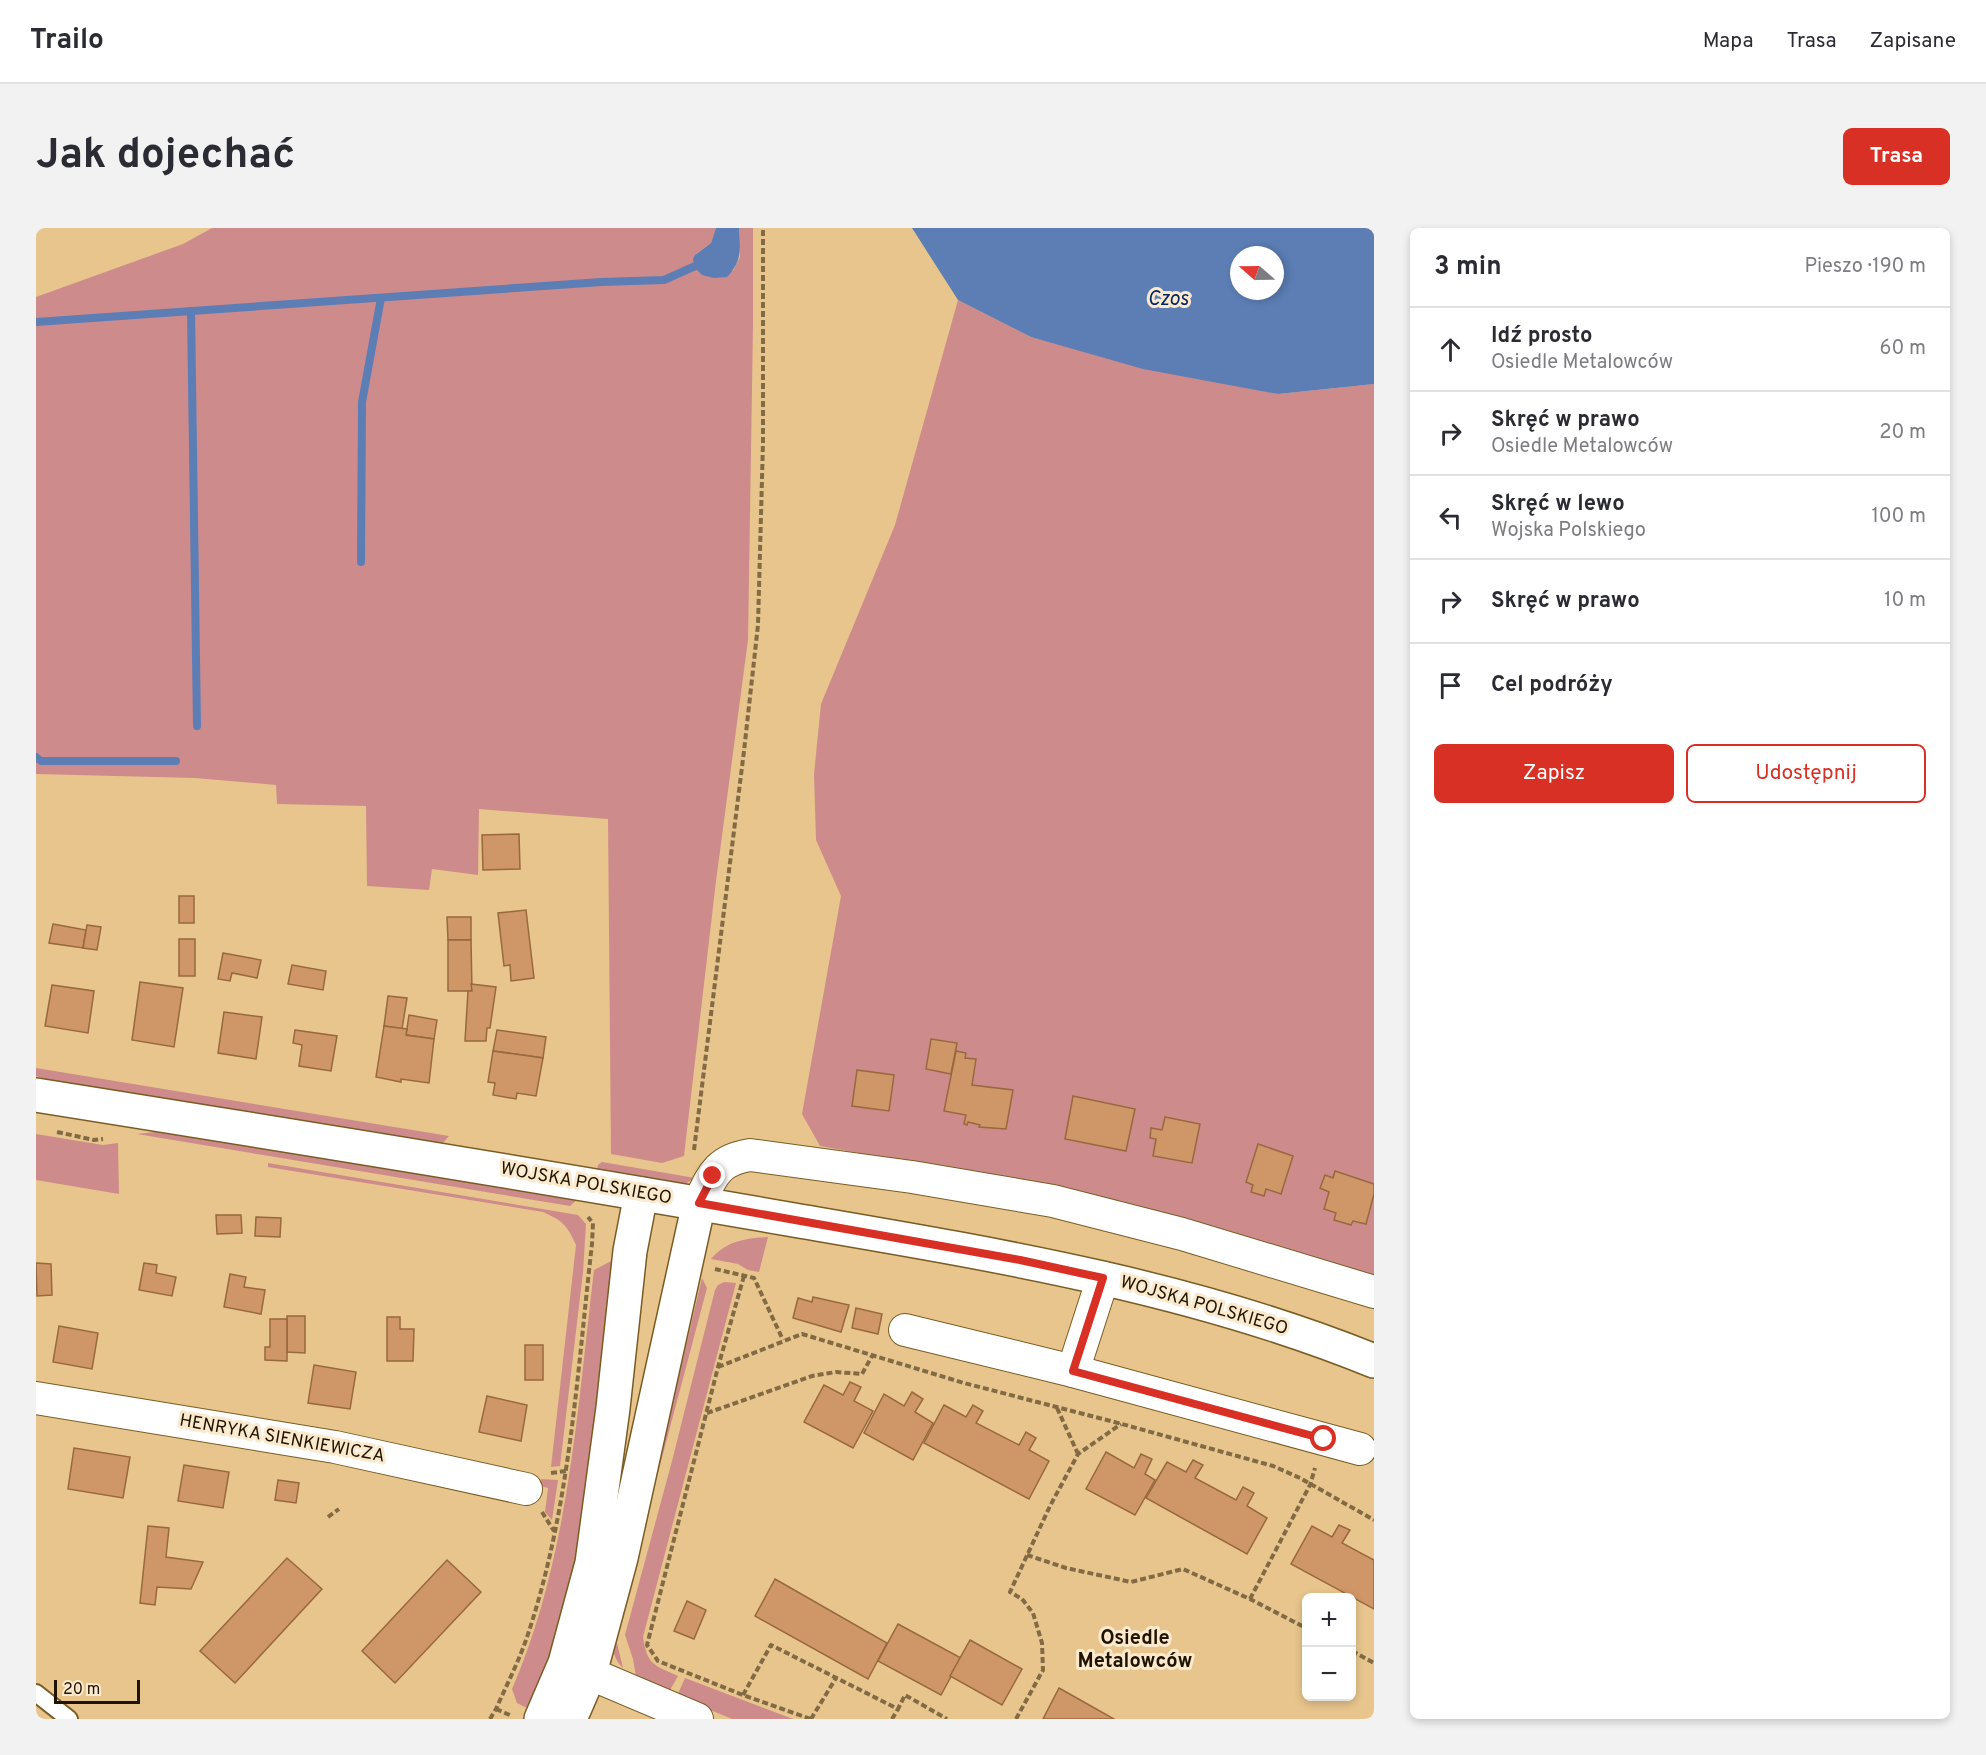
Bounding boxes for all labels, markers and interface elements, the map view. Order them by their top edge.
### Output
text: Trailo [30,23,104,59]
text: Mapa [1703,28,1754,55]
text: Trasa [1787,28,1836,55]
text: Zapisane [1869,28,1956,55]
button: Trasa [1843,128,1950,185]
text: Jak dojechać [36,130,295,183]
north arrow [1230,246,1284,300]
text: 3 min [1434,251,1502,284]
text: Pieszo · 190 m [1804,254,1926,280]
water label: Czos [1148,287,1189,313]
text: Idź prosto [1491,323,1593,350]
icon: ahead [1434,333,1467,366]
text: 60 m [1880,336,1926,362]
text: Osiedle Metalowców [1491,350,1673,376]
text: Skręć w prawo [1491,407,1640,434]
icon: right [1434,417,1467,450]
text: 20 m [1879,420,1926,446]
text: Osiedle Metalowców [1491,434,1673,460]
text: Skręć w lewo [1491,491,1625,518]
icon: left [1434,501,1467,534]
text: 100 m [1871,504,1926,530]
text: Wojska Polskiego [1491,518,1646,544]
icon: right [1434,585,1467,618]
text: Skręć w prawo [1491,588,1640,615]
text: 10 m [1884,588,1926,614]
icon: arrive [1434,669,1467,702]
text: Cel podróży [1491,672,1613,699]
button: Zapisz [1434,744,1674,803]
button: Udostępnij [1686,744,1926,803]
street label: WOJSKA POLSKIEGO [499,1158,673,1210]
route end [699,1162,725,1188]
street label: WOJSKA POLSKIEGO [1117,1271,1291,1341]
street label: HENRYKA SIENKIEWICZA [177,1410,387,1468]
route start [1310,1425,1336,1451]
map controls [1302,1593,1356,1701]
button: + [1302,1593,1356,1647]
district label: Osiedle Metalowców [1077,1626,1193,1675]
button: − [1302,1647,1356,1701]
scale bar [54,1677,140,1704]
text: 20 m [63,1680,100,1700]

